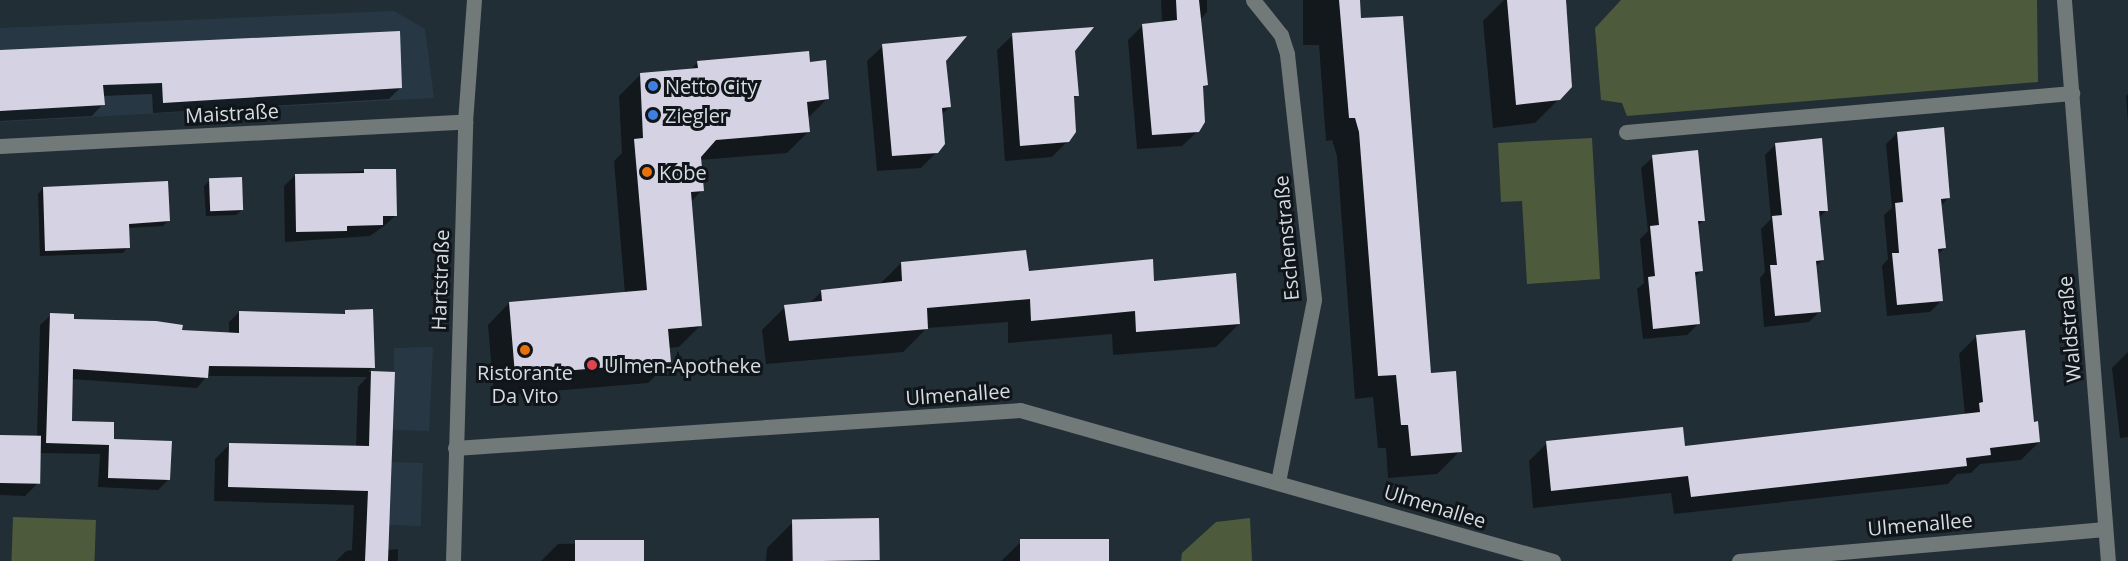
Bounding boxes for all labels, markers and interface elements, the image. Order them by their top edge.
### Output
place label: Netto City [665,74,758,98]
marker: Netto City [646,79,660,93]
street label: Maistraße [185,99,279,127]
place label: Ziegler [665,103,728,127]
marker: Ziegler [646,108,660,122]
place label: Kobe [659,160,707,184]
marker: Kobe [640,165,654,179]
street label: Eschenstraße [1269,174,1303,302]
street label: Hartstraße [426,229,454,331]
street label: Waldstraße [2052,275,2086,383]
marker: Ristorante Da Vito [518,343,532,357]
place label: Ulmen-Apotheke [604,353,761,377]
marker: Ulmen-Apotheke [585,358,599,372]
place label: Ristorante Da Vito [477,360,573,407]
street label: Ulmenallee [905,378,1011,410]
street label: Ulmenallee [1381,479,1489,533]
street label: Ulmenallee [1866,507,1974,541]

